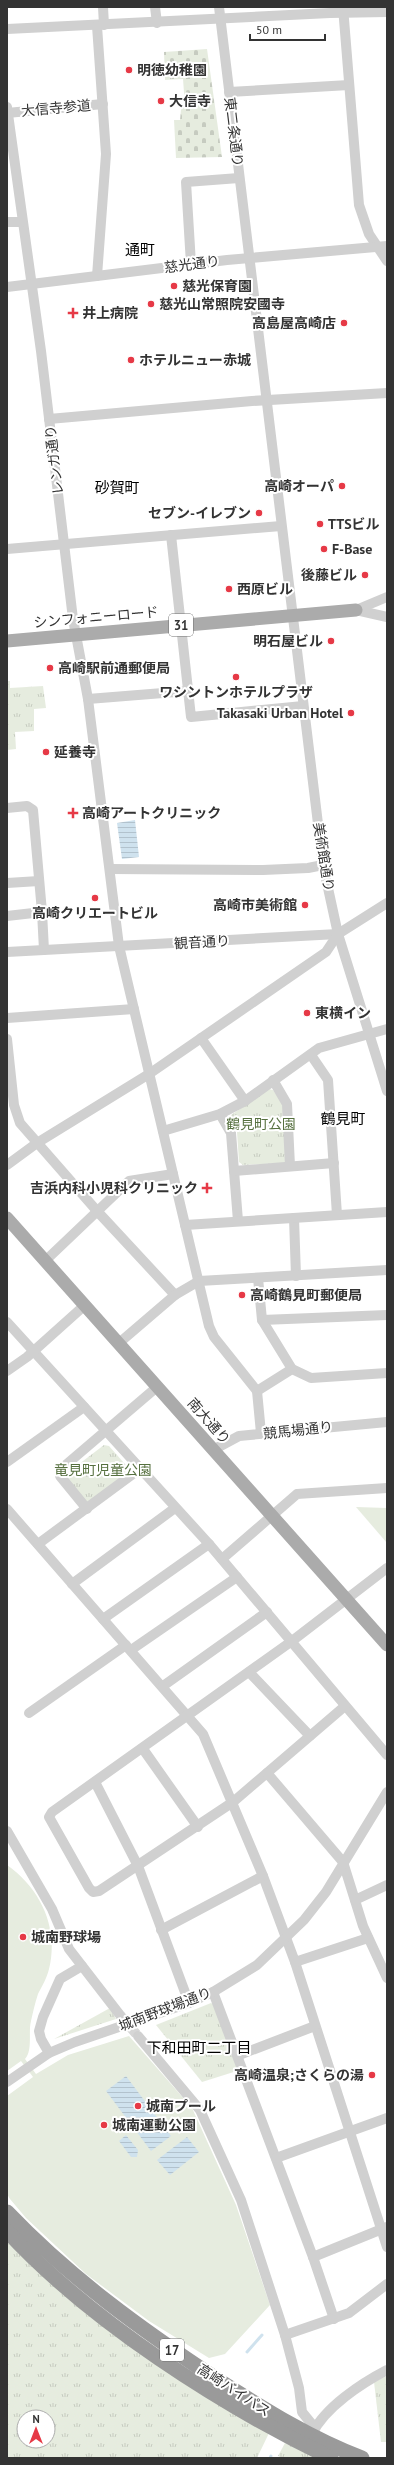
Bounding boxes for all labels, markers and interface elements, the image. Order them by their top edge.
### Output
scale bar [250,16,325,42]
text: 50 m [256,22,282,37]
place label: 明徳幼稚園 [137,61,207,79]
marker: 明徳幼稚園 [124,65,134,75]
place label: 大信寺 [169,92,211,110]
street label: 大信寺参道 [20,96,92,120]
marker: 大信寺 [156,96,166,106]
street label: 東二条通り [221,96,247,168]
district label: 通町 [125,240,155,259]
street label: 慈光通り [163,252,221,276]
place label: 慈光保育園 [182,277,252,295]
marker: 慈光保育園 [169,281,179,291]
place label: 慈光山常照院安國寺 [159,295,285,313]
marker: 慈光山常照院安國寺 [146,299,156,309]
place label: 井上病院 [82,304,138,322]
marker: 井上病院 [67,307,79,319]
place label: 高島屋高崎店 [252,314,336,332]
marker: 高島屋高崎店 [339,318,349,328]
place label: ホテルニュー赤城 [139,351,251,369]
marker: ホテルニュー赤城 [126,355,136,365]
street label: レンガ通り [41,424,67,496]
place label: 高崎オーパ [264,477,334,495]
district label: 砂賀町 [94,478,140,497]
marker: 高崎オーパ [337,481,347,491]
place label: セブン-イレブン [148,504,251,522]
marker: セブン-イレブン [254,508,264,518]
place label: TTSビル [328,515,380,533]
marker: TTSビル [315,519,325,529]
place label: F-Base [332,540,372,558]
marker: F-Base [319,544,329,554]
place label: 後藤ビル [301,566,357,584]
marker: 後藤ビル [360,570,370,580]
place label: 西原ビル [237,580,293,598]
marker: 西原ビル [224,584,234,594]
street label: シンフォニーロード [33,603,159,631]
road number: 31 [169,614,193,636]
place label: 明石屋ビル [253,632,323,650]
marker: 明石屋ビル [326,636,336,646]
place label: 高崎駅前通郵便局 [58,659,170,677]
marker: 高崎駅前通郵便局 [45,663,55,673]
marker: ワシントンホテルプラザ [231,672,241,682]
place label: ワシントンホテルプラザ [159,683,313,701]
place label: Takasaki Urban Hotel [217,704,344,722]
marker: Takasaki Urban Hotel [346,708,356,718]
place label: 延養寺 [54,743,96,761]
marker: 延養寺 [41,747,51,757]
place label: 高崎アートクリニック [82,804,221,822]
marker: 高崎アートクリニック [67,807,79,819]
street label: 美術館通り [310,821,338,893]
marker: 高崎クリエートビル [90,893,100,903]
place label: 高崎市美術館 [213,896,297,914]
marker: 高崎市美術館 [300,900,310,910]
place label: 高崎クリエートビル [32,904,158,922]
street label: 観音通り [174,932,230,952]
place label: 東横イン [315,1004,371,1022]
marker: 東横イン [302,1008,312,1018]
district label: 鶴見町 [320,1109,366,1128]
park label: 鶴見町公園 [226,1115,296,1133]
place label: 吉浜内科小児科クリニック [30,1179,198,1197]
marker: 吉浜内科小児科クリニック [201,1182,213,1194]
place label: 高崎鶴見町郵便局 [250,1286,362,1304]
marker: 高崎鶴見町郵便局 [237,1290,247,1300]
street label: 南大通り [184,1394,234,1448]
street label: 競馬場通り [262,1417,334,1443]
park label: 竜見町児童公園 [54,1461,152,1479]
place label: 城南野球場 [31,1928,101,1946]
marker: 城南野球場 [18,1932,28,1942]
street label: 城南野球場通り [116,1983,214,2035]
district label: 下和田町二丁目 [146,2038,252,2057]
place label: 高崎温泉;さくらの湯 [234,2066,364,2084]
marker: 高崎温泉;さくらの湯 [367,2070,377,2080]
place label: 城南プール [146,2097,216,2115]
marker: 城南プール [133,2101,143,2111]
place label: 城南運動公園 [112,2116,196,2134]
marker: 城南運動公園 [99,2120,109,2130]
road number: 17 [160,2339,184,2361]
street label: 高崎バイパス [194,2360,274,2420]
north arrow [16,2409,56,2449]
text: N [32,2412,40,2426]

